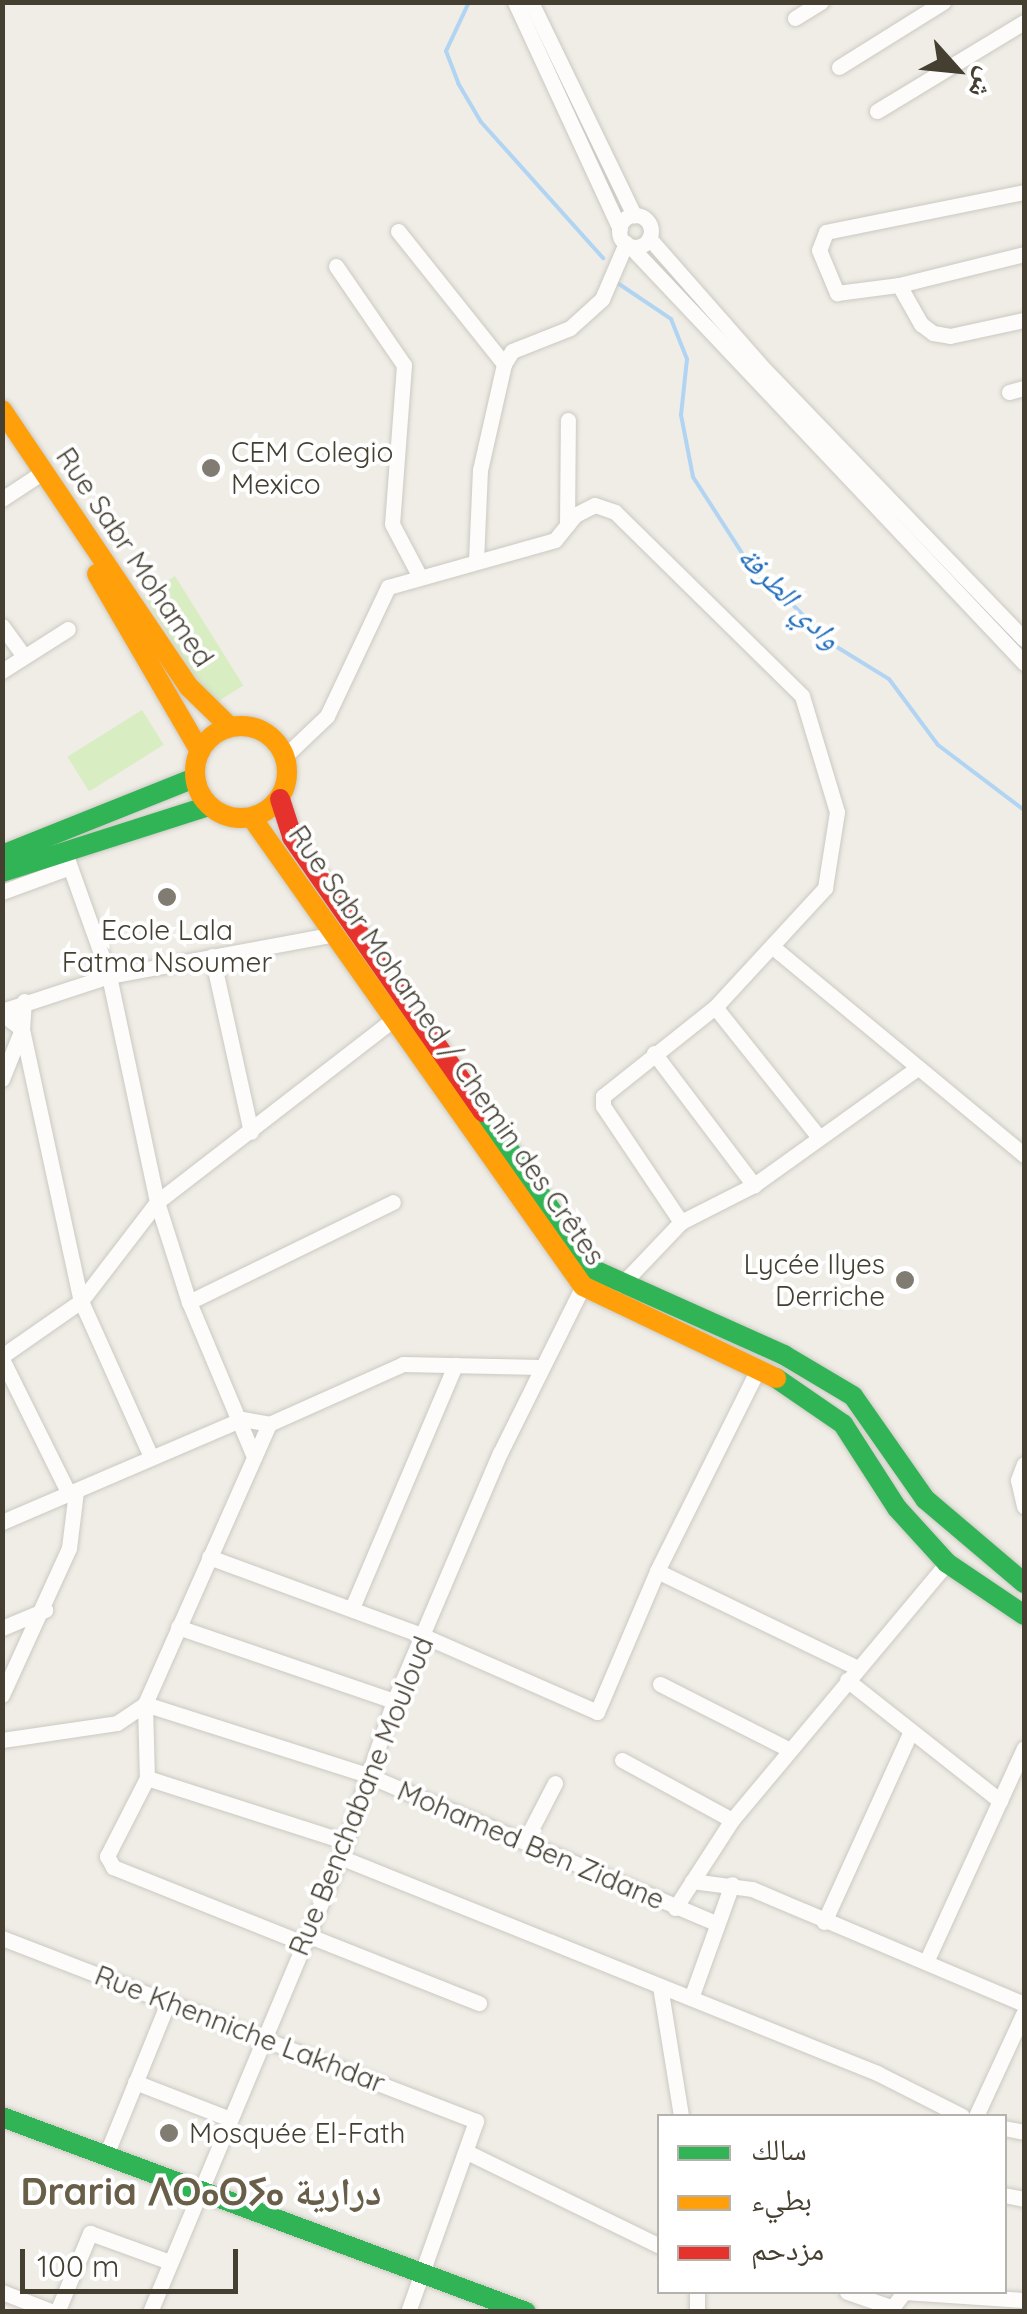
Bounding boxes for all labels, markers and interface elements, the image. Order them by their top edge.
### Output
north arrow [907,20,1007,120]
text: ش [962,63,1007,105]
place label: CEM Colegio Mexico [231,435,393,501]
street label: Rue Sabr Mohamed [49,441,221,673]
marker: CEM Colegio Mexico [200,457,222,479]
water label: وادي الطرفة [731,538,849,656]
street label: Rue Sabr Mohamed / Chemin des Crêtes [282,819,612,1271]
marker: Ecole Lala Fatma Nsoumer [156,886,178,908]
place label: Ecole Lala Fatma Nsoumer [62,913,272,979]
place label: Lycée Ilyes Derriche [743,1247,885,1313]
marker: Lycée Ilyes Derriche [894,1269,916,1291]
street label: Rue Benchabane Mouloud [282,1632,440,1960]
street label: Mohamed Ben Zidane [392,1774,670,1916]
street label: Rue Khenniche Lakhdar [90,1958,390,2100]
legend [657,2114,1007,2294]
place label: Mosquée El-Fath [189,2116,405,2150]
marker: Mosquée El-Fath [158,2122,180,2144]
text: سالك [751,2130,807,2168]
district label: Draria ⴷⵔⴰⵔⵢⴰ درارية [20,2169,382,2215]
text: بطيء [751,2180,812,2218]
scale bar [25,2229,242,2291]
text: مزدحم [751,2230,824,2268]
text: 100 m [37,2247,119,2285]

